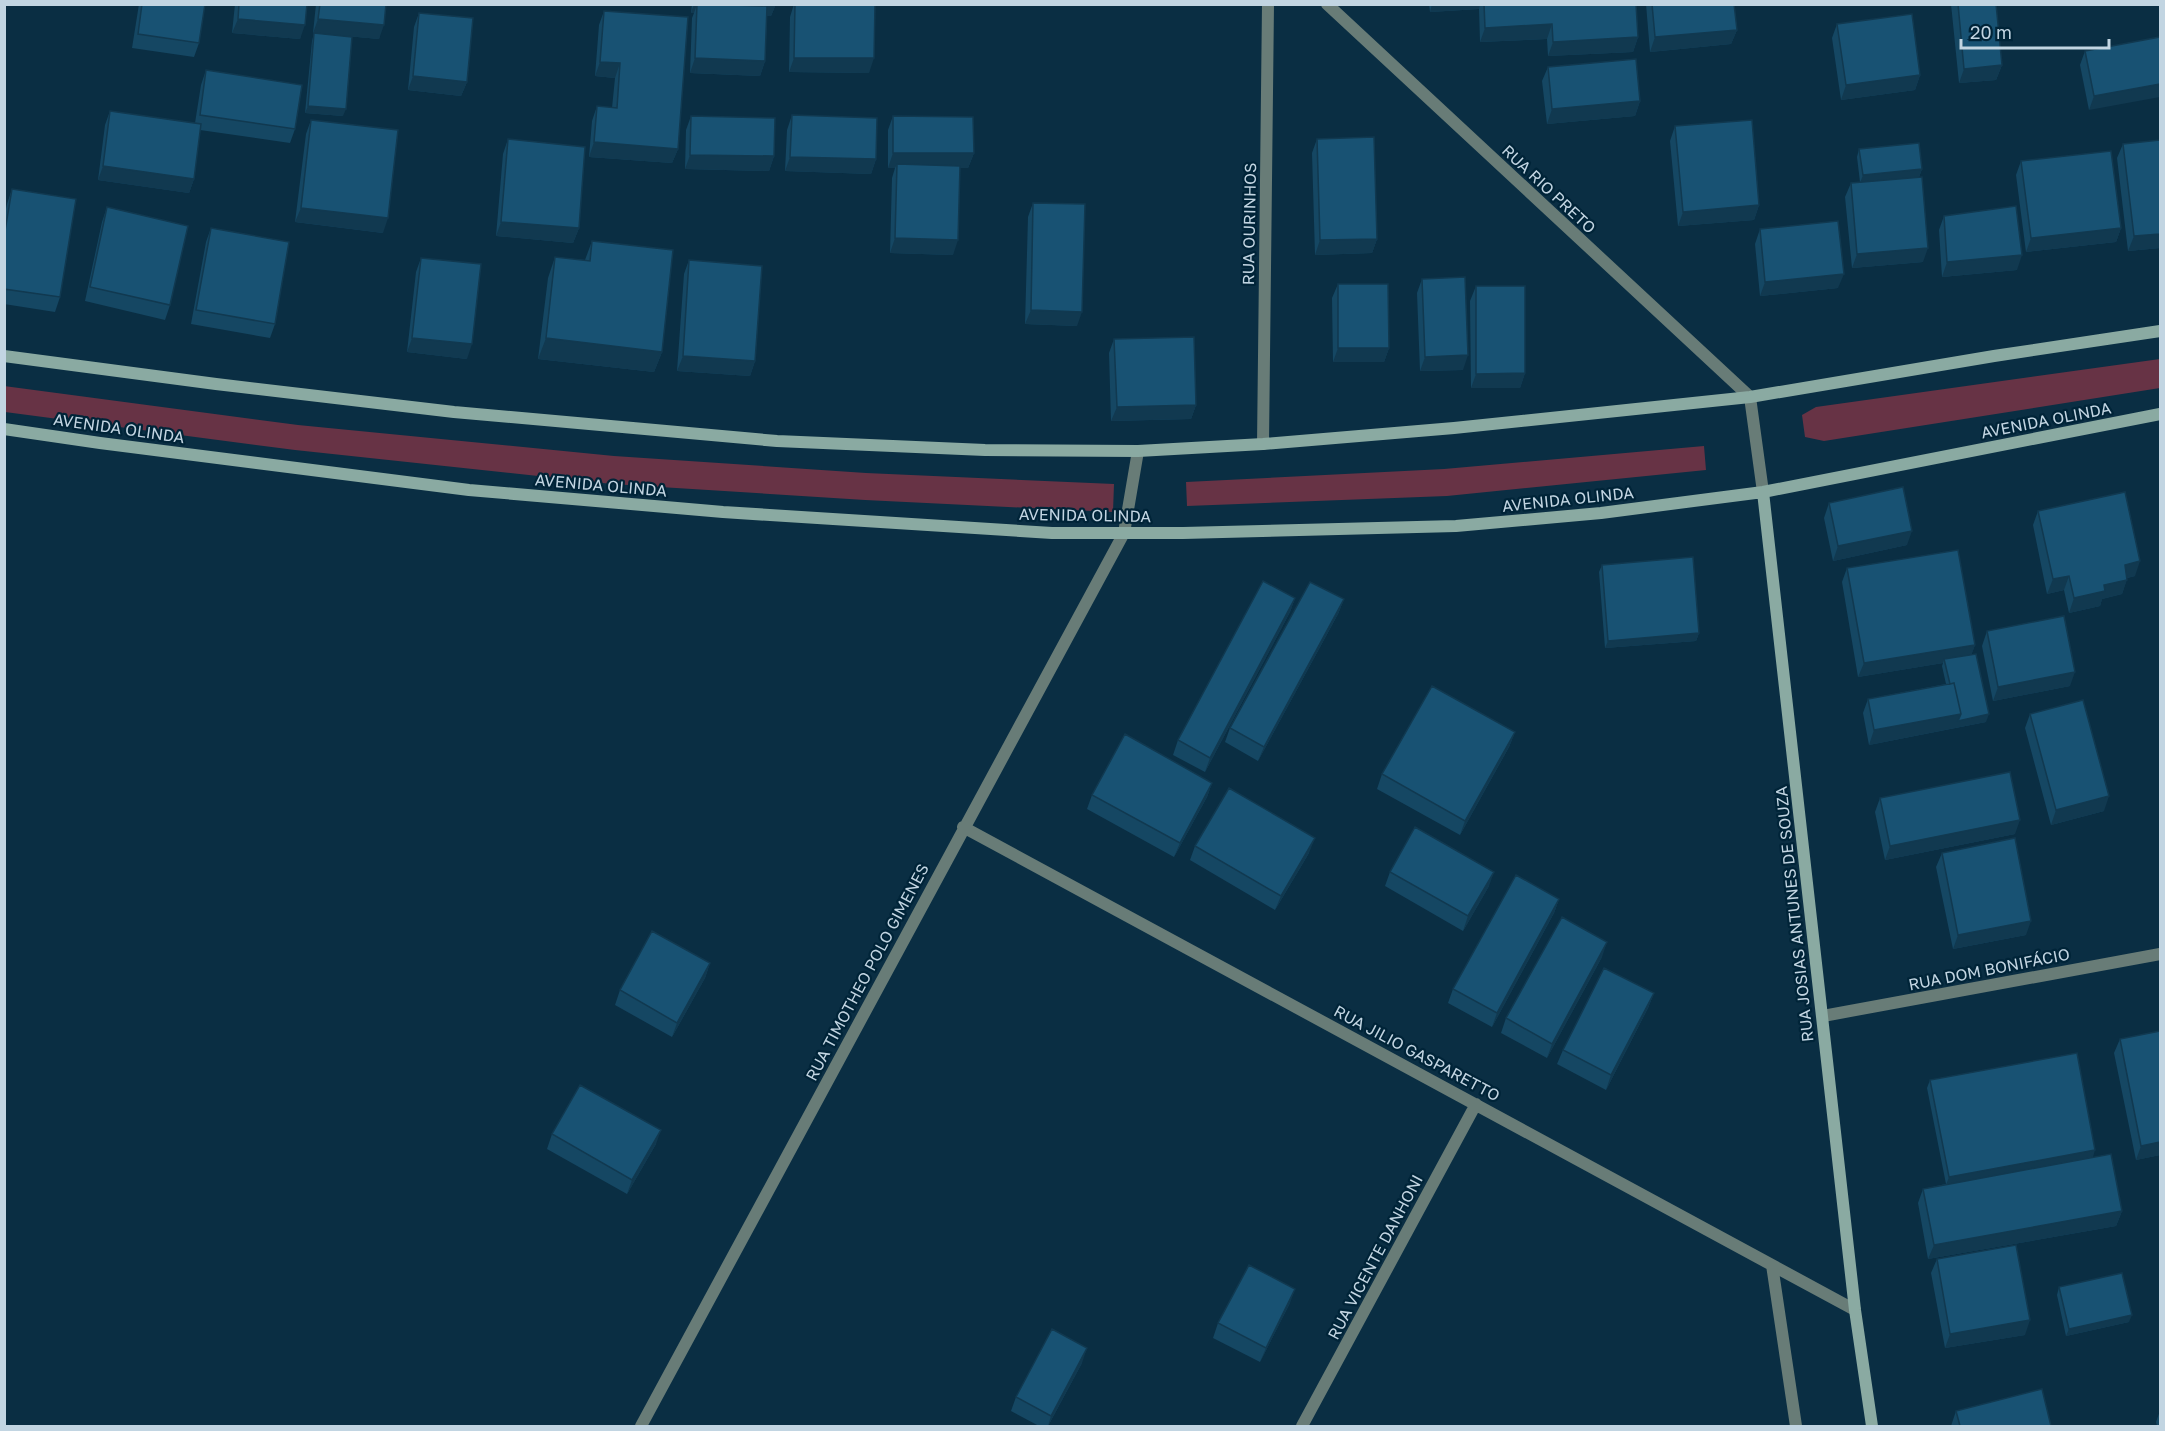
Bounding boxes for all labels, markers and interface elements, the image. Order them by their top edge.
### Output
scale bar [1961,12,2110,50]
text: 20 m [1970,21,2012,43]
street label: RUA RIO PRETO [1498,140,1600,238]
street label: RUA OURINHOS [1238,163,1260,285]
street label: AVENIDA OLINDA [1979,398,2113,442]
street label: AVENIDA OLINDA [52,409,186,447]
street label: AVENIDA OLINDA [534,469,668,501]
street label: AVENIDA OLINDA [1501,482,1635,516]
street label: AVENIDA OLINDA [1019,504,1152,526]
street label: RUA JOSIAS ANTUNES DE SOUZA [1771,785,1817,1043]
street label: RUA TIMOTHEO POLO GIMENES [801,860,933,1084]
street label: RUA DOM BONIFÁCIO [1907,944,2071,994]
street label: RUA JILIO GASPARETTO [1331,1001,1503,1105]
street label: RUA VICENTE DANHONI [1323,1171,1427,1343]

